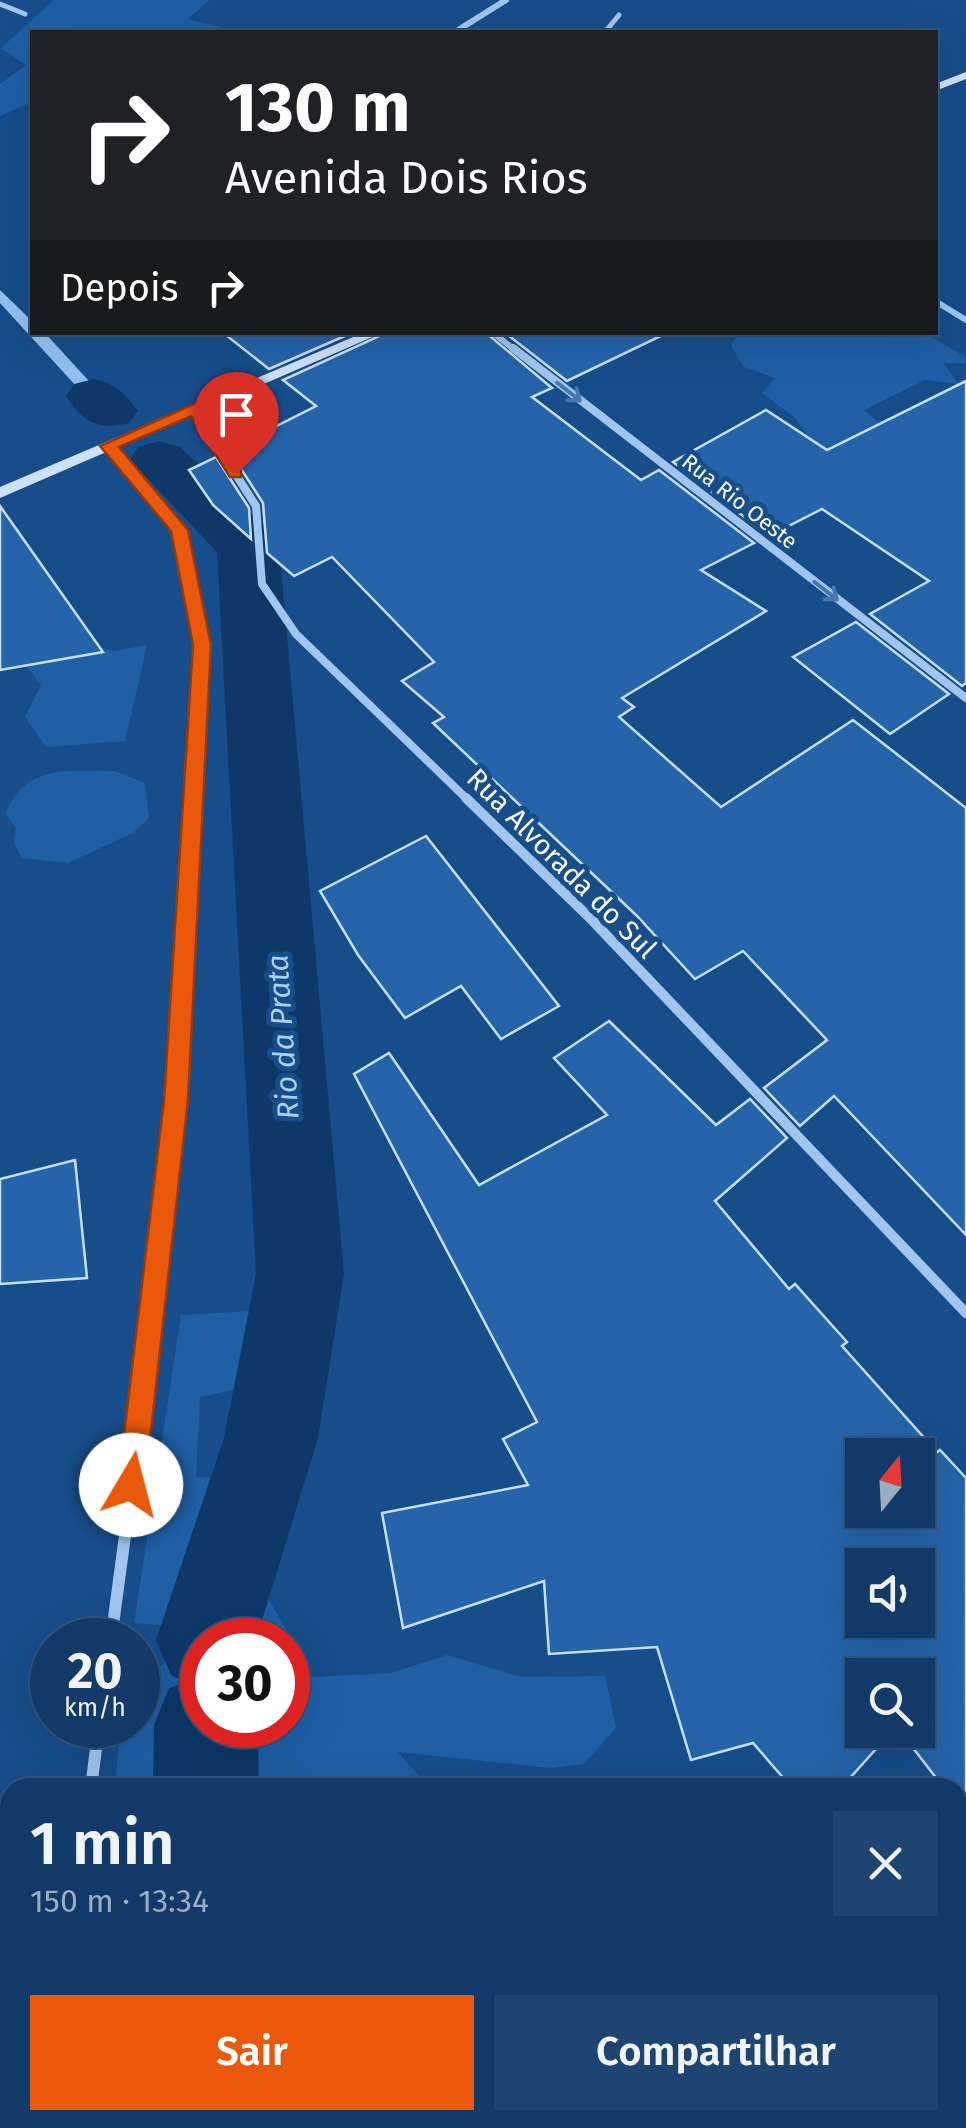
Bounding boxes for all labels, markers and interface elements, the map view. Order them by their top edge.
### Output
text: 130 m [225,66,411,150]
icon: right [60,70,190,200]
text: Avenida Dois Rios [225,151,588,205]
icon: right [198,260,253,315]
text: Depois [60,265,178,311]
pin [194,372,279,475]
one-way arrow [555,381,582,402]
icon: arrive [209,387,264,442]
street label: Rua Rio Oeste [677,448,803,555]
one-way arrow [813,579,839,601]
street label: Rua Alvorada do Sul [460,762,663,965]
water label: Rio da Prata [259,953,307,1121]
position arrow [79,1433,183,1537]
north arrow [845,1438,935,1528]
map controls [845,1438,935,1748]
button: sound [845,1548,935,1638]
speed limit sign: 30 [180,1618,310,1748]
text: 20 [67,1641,123,1701]
button: search [845,1658,935,1748]
text: km/h [64,1693,126,1723]
text: 1 min [30,1808,175,1880]
button: close [833,1811,938,1916]
text: 150 m · 13:34 [30,1882,209,1920]
button: Sair [30,1995,474,2110]
button: Compartilhar [494,1995,938,2110]

